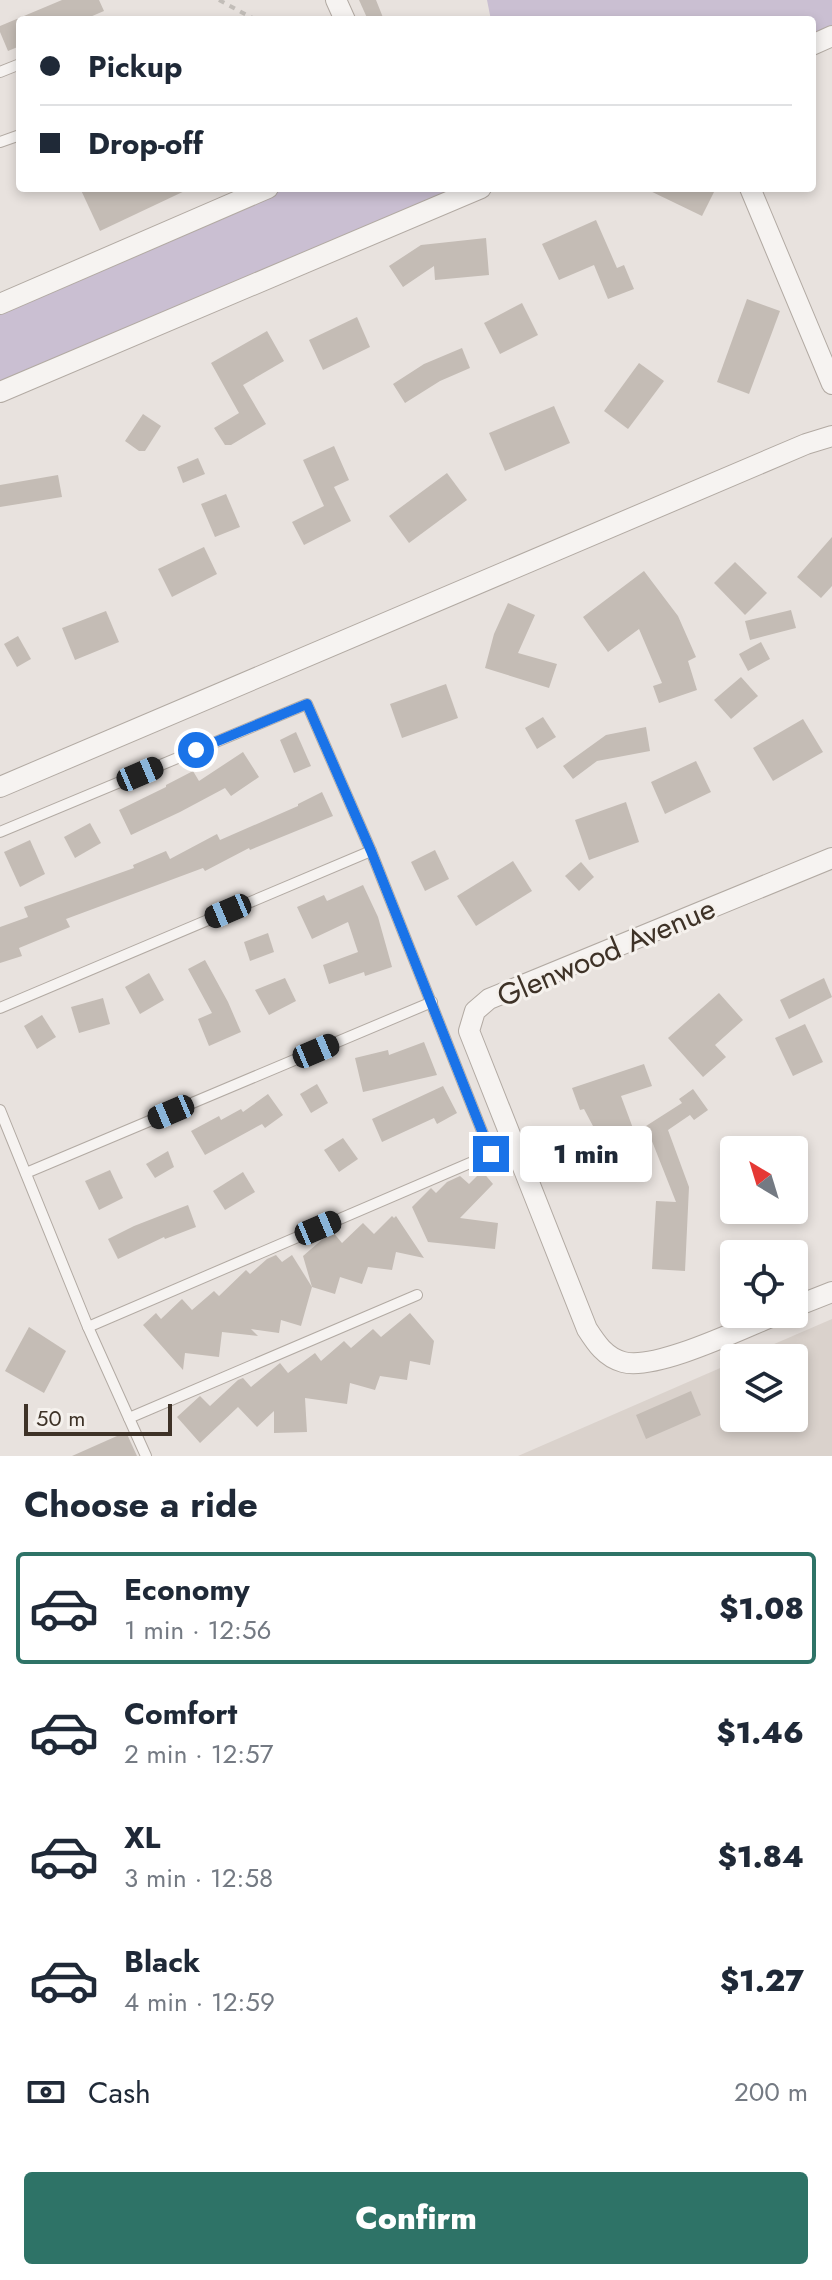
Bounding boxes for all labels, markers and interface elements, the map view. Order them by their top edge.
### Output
text: Pickup [88,45,183,88]
text: Drop-off [88,122,203,165]
route start [178,732,214,768]
car [113,754,167,794]
street label: Glenwood Avenue [490,887,722,1017]
car [201,891,255,931]
car [289,1031,343,1071]
car [144,1092,198,1132]
callout: 1 min [519,1126,651,1182]
text: 1 min [553,1135,619,1173]
route end [473,1136,509,1172]
north arrow [720,1136,808,1224]
map controls [720,1136,808,1432]
car [291,1208,345,1248]
button: locate [720,1240,808,1328]
button: layers [720,1344,808,1432]
scale bar [24,1400,172,1436]
text: 50 m [36,1402,85,1434]
text: Choose a ride [24,1478,258,1530]
text: Economy [124,1568,250,1611]
icon: car [28,1572,100,1644]
text: $1.08 [719,1587,804,1630]
text: 1 min · 12:56 [124,1611,272,1649]
text: Comfort [124,1692,237,1735]
icon: car [28,1696,100,1768]
text: $1.46 [716,1711,804,1754]
text: 2 min · 12:57 [124,1735,273,1773]
text: XL [124,1816,160,1859]
icon: car [28,1820,100,1892]
text: $1.84 [718,1835,804,1878]
text: 3 min · 12:58 [124,1859,273,1897]
text: Black [124,1940,200,1983]
icon: car [28,1944,100,2016]
text: $1.27 [720,1959,804,2002]
text: 4 min · 12:59 [124,1983,275,2021]
icon: cash [24,2070,68,2114]
text: Cash [88,2071,151,2114]
text: 200 m [734,2073,808,2111]
button: Confirm [24,2172,808,2264]

